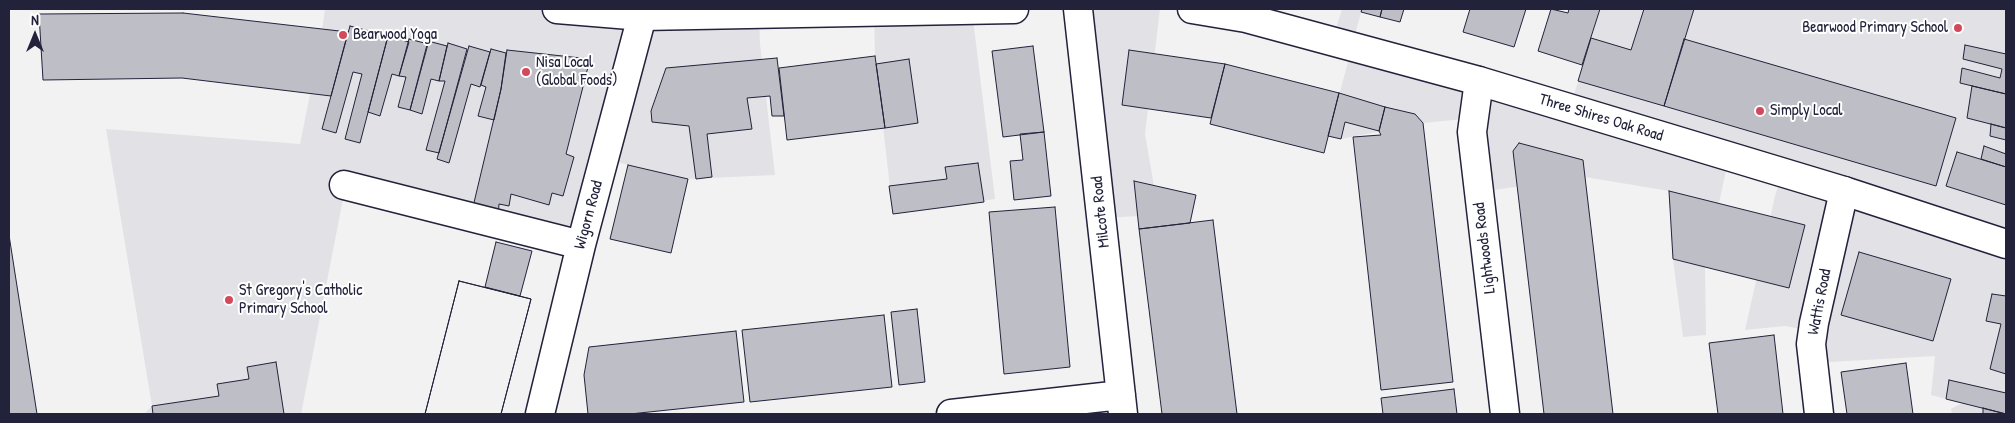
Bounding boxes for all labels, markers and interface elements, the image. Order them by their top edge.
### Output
north arrow [10,10,60,60]
text: N [31,10,39,29]
place label: Bearwood Primary School [1802,18,1948,38]
marker: Bearwood Primary School [1952,22,1964,34]
place label: Bearwood Yoga [353,25,437,45]
marker: Bearwood Yoga [337,29,349,41]
place label: Nisa Local (Global Foods) [536,53,618,91]
marker: Nisa Local (Global Foods) [520,66,532,78]
street label: Three Shires Oak Road [1537,90,1665,146]
place label: Simply Local [1770,101,1842,121]
marker: Simply Local [1754,105,1766,117]
street label: Milcote Road [1088,175,1114,249]
street label: Wigorn Road [571,179,607,251]
street label: Lightwoods Road [1470,201,1500,295]
street label: Wattis Road [1804,267,1836,337]
place label: St Gregory's Catholic Primary School [239,281,362,319]
marker: St Gregory's Catholic Primary School [223,294,235,306]

